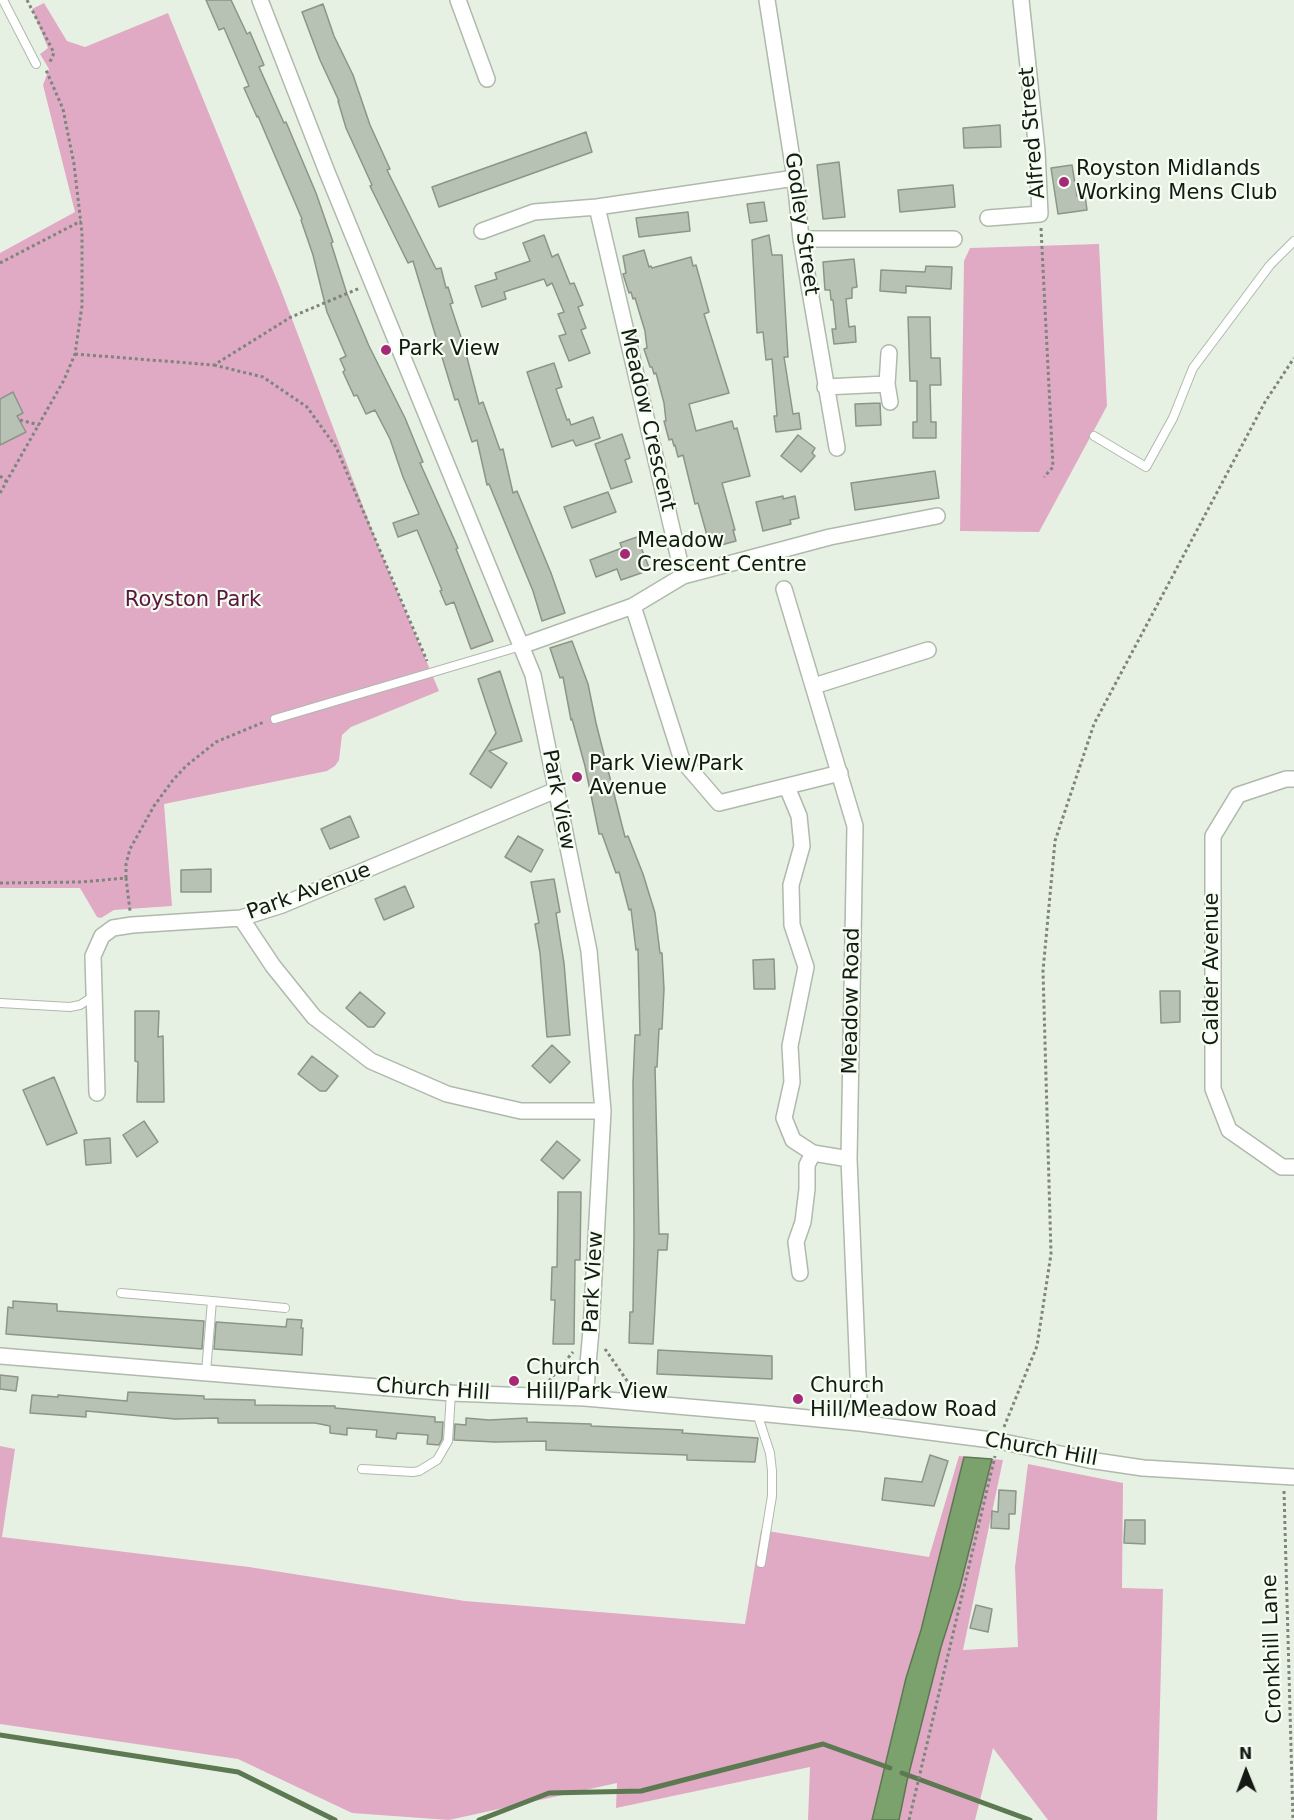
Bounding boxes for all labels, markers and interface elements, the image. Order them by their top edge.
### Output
street label: Alfred Street [1015,66,1051,200]
street label: Godley Street [778,151,824,297]
place label: Royston Midlands Working Mens Club [1076,157,1277,207]
marker: Royston Midlands Working Mens Club [1057,175,1071,189]
street label: Meadow Crescent [614,326,680,514]
place label: Park View [398,337,500,363]
marker: Park View [379,343,393,357]
place label: Meadow Crescent Centre [637,529,807,579]
marker: Meadow Crescent Centre [618,547,632,561]
park label: Royston Park [125,588,261,614]
street label: Park View [536,748,580,852]
place label: Park View/Park Avenue [589,752,743,802]
marker: Park View/Park Avenue [570,770,584,784]
street label: Park Avenue [244,858,374,926]
street label: Calder Avenue [1200,893,1226,1045]
street label: Meadow Road [838,927,866,1075]
street label: Park View [579,1230,609,1334]
place label: Church Hill/Park View [526,1356,668,1406]
street label: Church Hill [375,1373,491,1407]
marker: Church Hill/Park View [507,1374,521,1388]
place label: Church Hill/Meadow Road [810,1374,997,1424]
marker: Church Hill/Meadow Road [791,1392,805,1406]
street label: Church Hill [983,1428,1099,1472]
street label: Cronkhill Lane [1258,1574,1288,1724]
north arrow [1216,1742,1276,1802]
text: N [1239,1744,1253,1763]

